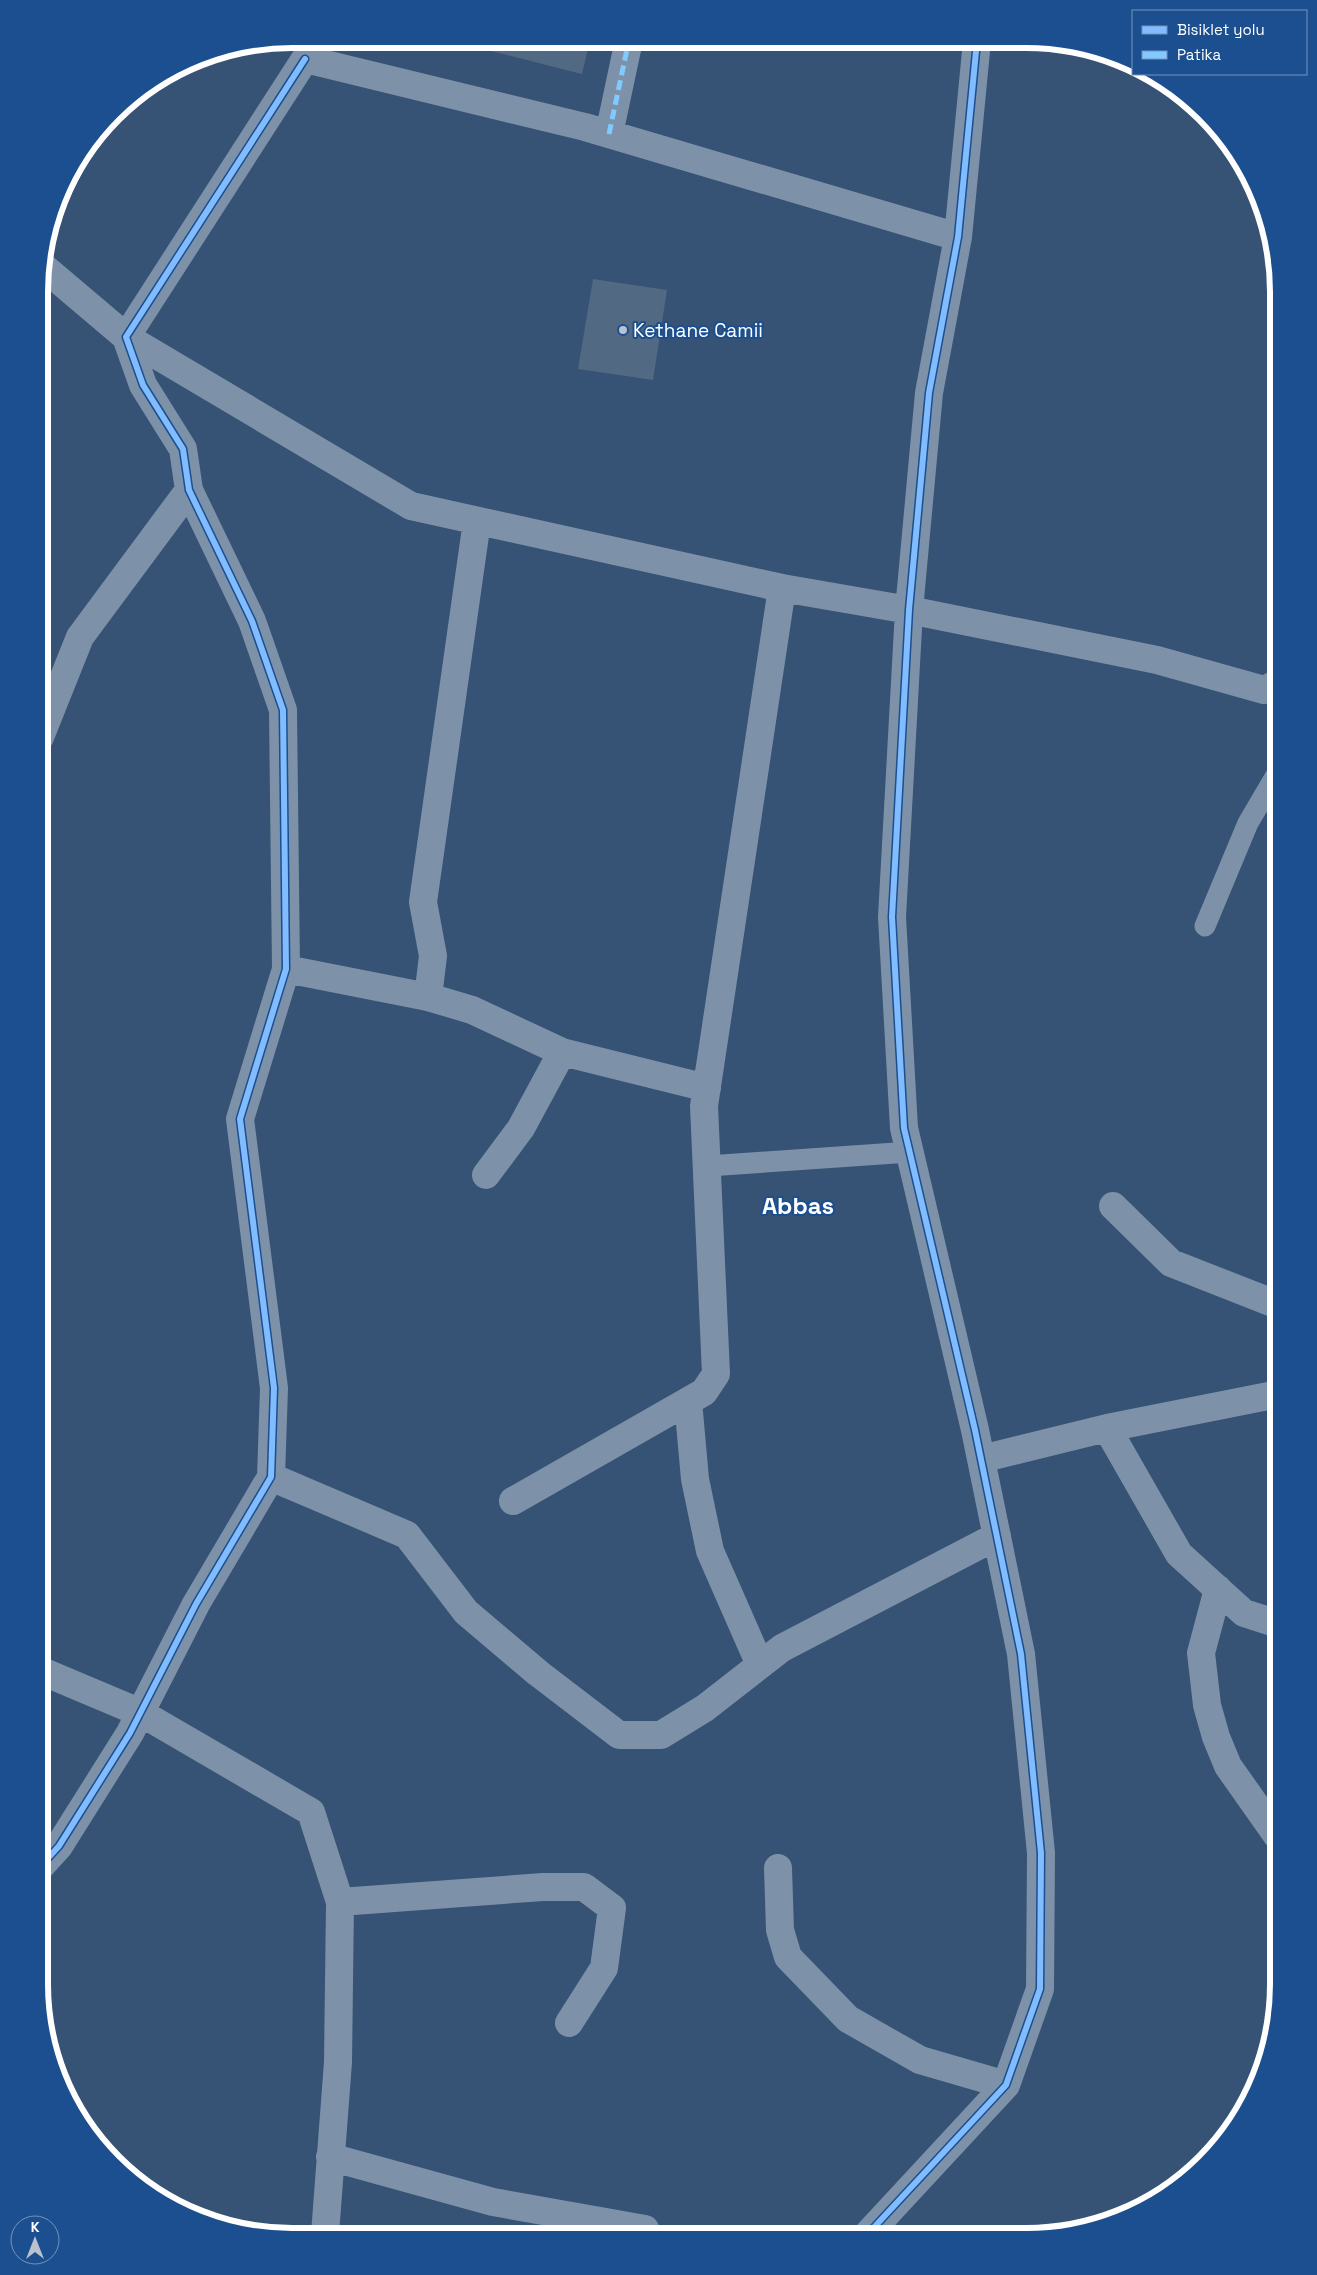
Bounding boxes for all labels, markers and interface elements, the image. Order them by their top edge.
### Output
legend [1132,10,1307,75]
text: Bisiklet yolu [1177,20,1265,39]
text: Patika [1177,45,1221,64]
place label: Kethane Camii [633,318,763,343]
marker: Kethane Camii [617,324,629,336]
district label: Abbas [762,1190,834,1221]
north arrow [10,2215,60,2265]
text: K [31,2218,40,2236]

